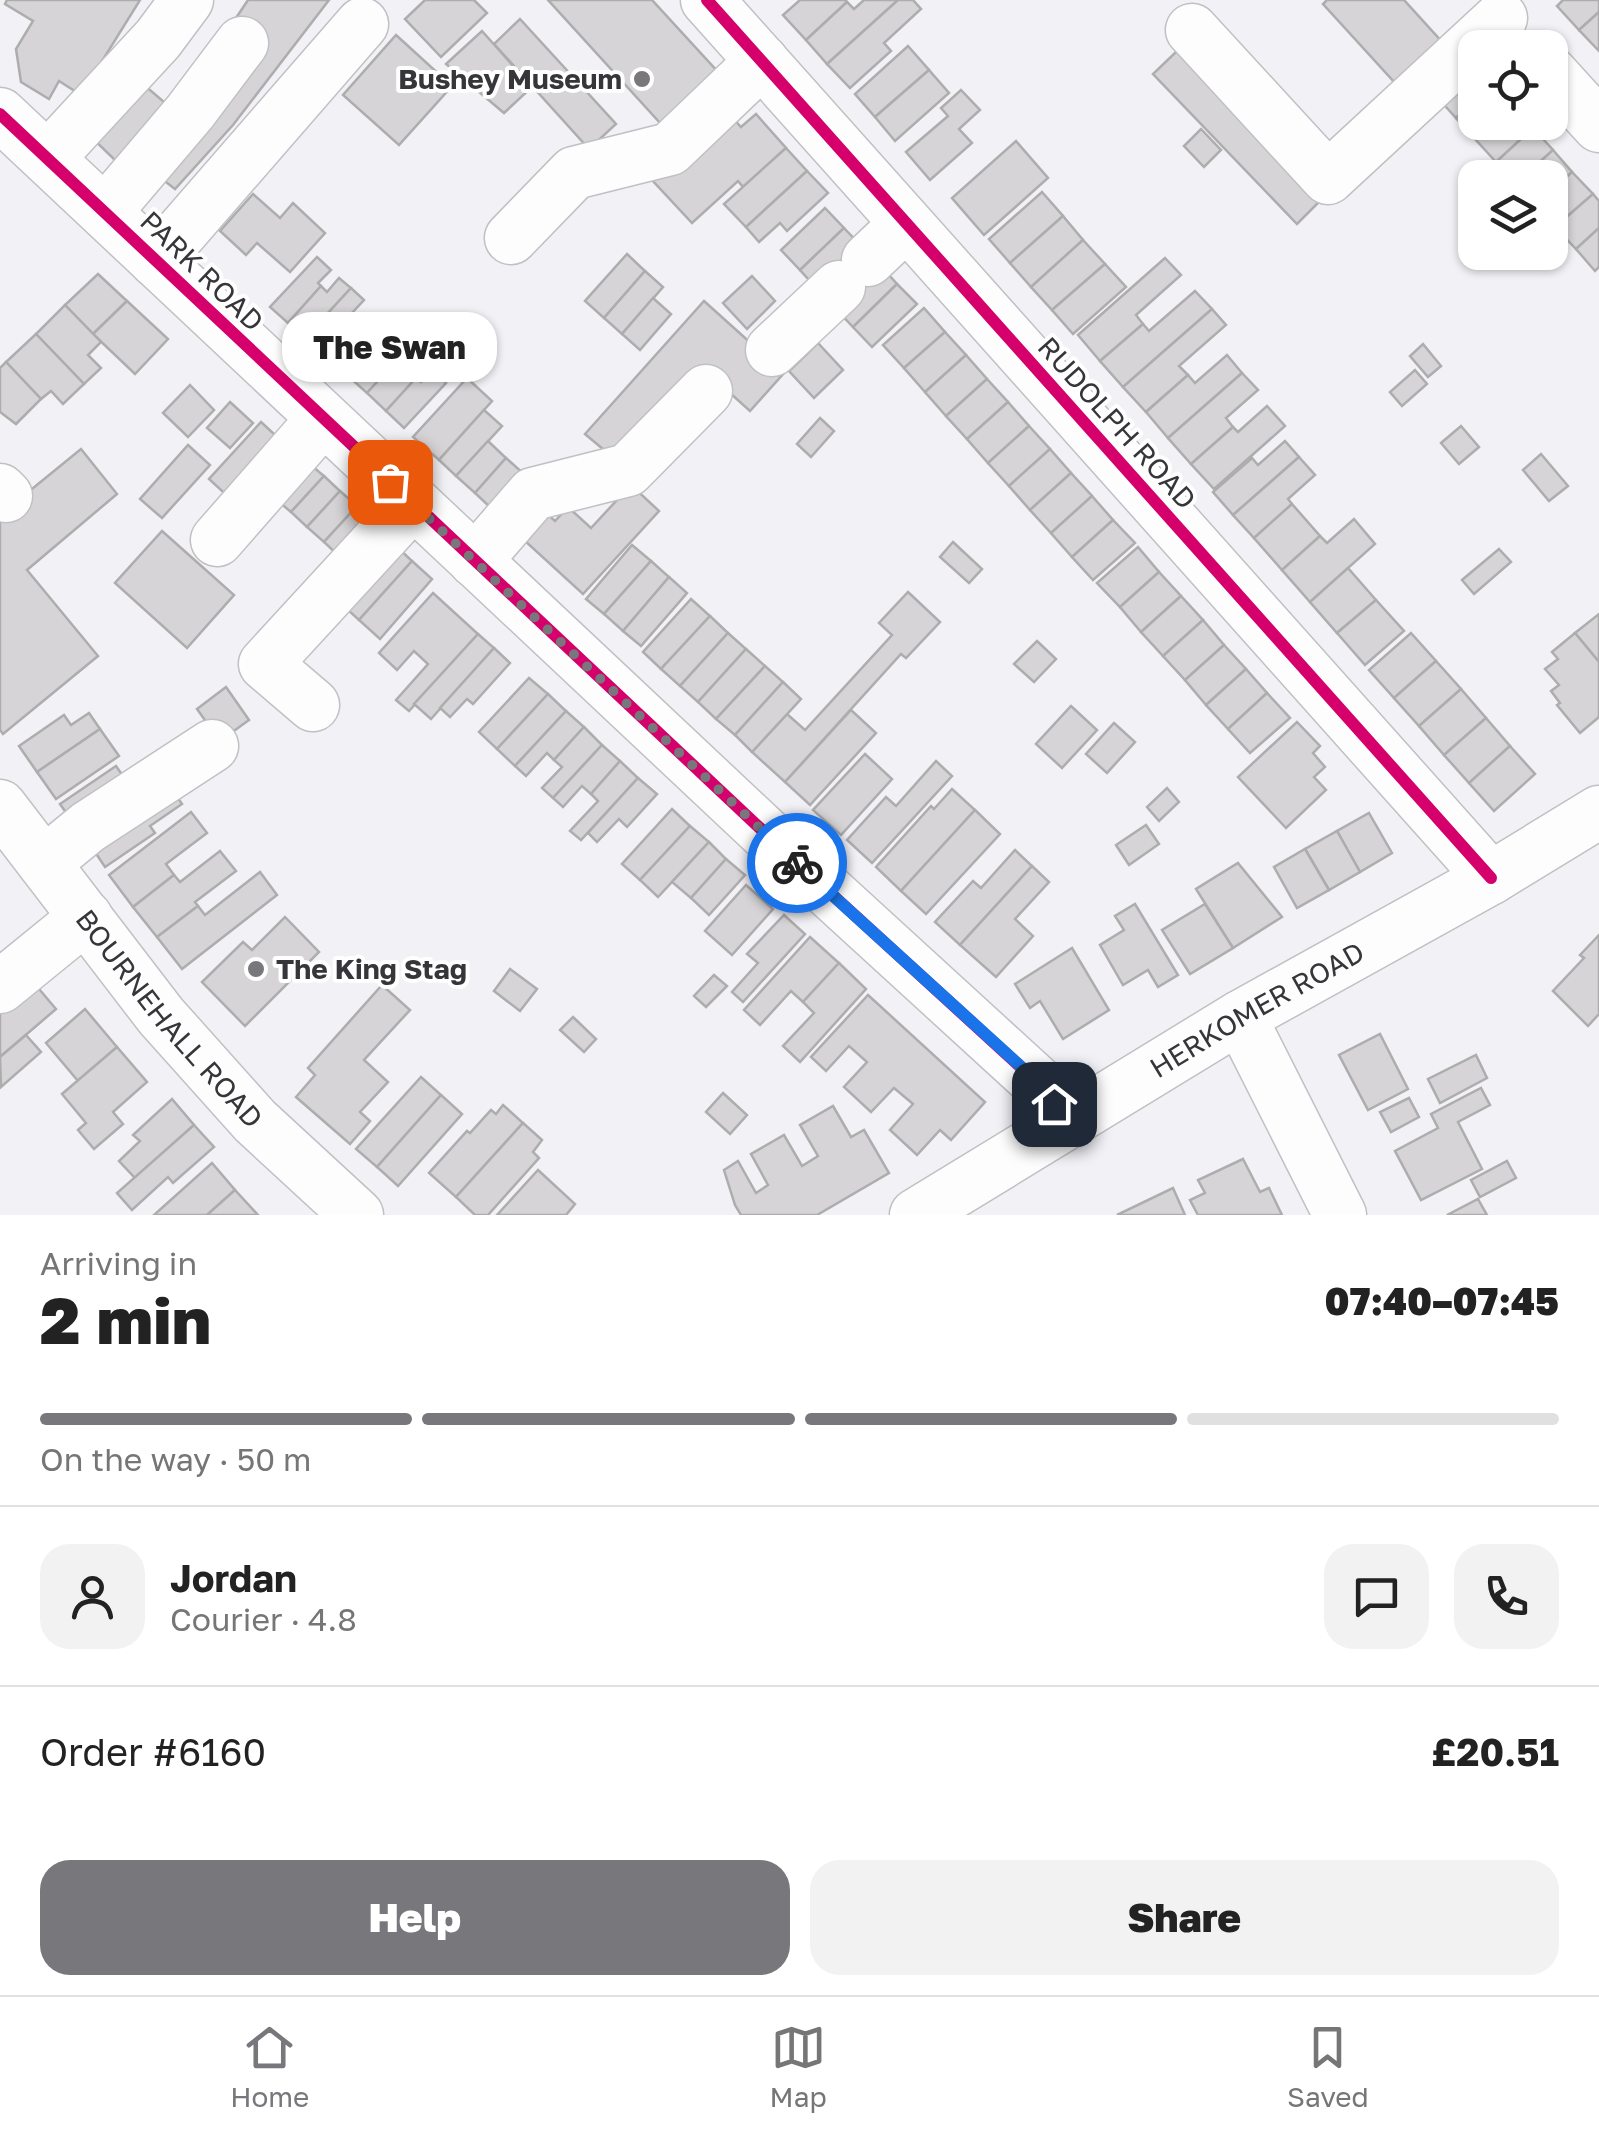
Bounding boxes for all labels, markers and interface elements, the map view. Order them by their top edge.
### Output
map controls [1458,30,1568,270]
button: locate [1458,30,1568,140]
place label: Bushey Museum [398,62,622,95]
marker: Bushey Museum [631,68,653,90]
button: layers [1458,160,1568,270]
street label: PARK ROAD [134,204,271,337]
callout: The Swan [282,312,498,382]
text: The Swan [313,328,466,366]
street label: RUDOLPH ROAD [1032,330,1203,515]
pin [348,440,433,525]
icon: bag [363,455,418,510]
courier [747,813,847,913]
icon: bike [770,836,825,891]
street label: BOURNEHALL ROAD [69,903,270,1134]
street label: HERKOMER ROAD [1144,935,1370,1084]
place label: The King Stag [276,952,467,985]
marker: The King Stag [245,958,267,980]
pin [1012,1062,1097,1147]
icon: home [1027,1077,1082,1132]
text: Arriving in [40,1244,197,1282]
text: 07:40–07:45 [1325,1278,1559,1323]
text: 2 min [40,1280,211,1358]
text: On the way · 50 m [40,1440,311,1478]
button: person [40,1544,145,1649]
button: chat [1324,1544,1429,1649]
button: phone [1454,1544,1559,1649]
text: Jordan [170,1555,297,1600]
text: Courier · 4.8 [170,1600,357,1638]
text: Order #6160 [40,1729,266,1774]
text: £20.51 [1431,1729,1559,1774]
button: Help [40,1860,790,1975]
button: Share [810,1860,1559,1975]
tab: Home [230,2020,309,2113]
tab: Map [770,2020,827,2113]
tab: Saved [1287,2020,1369,2113]

